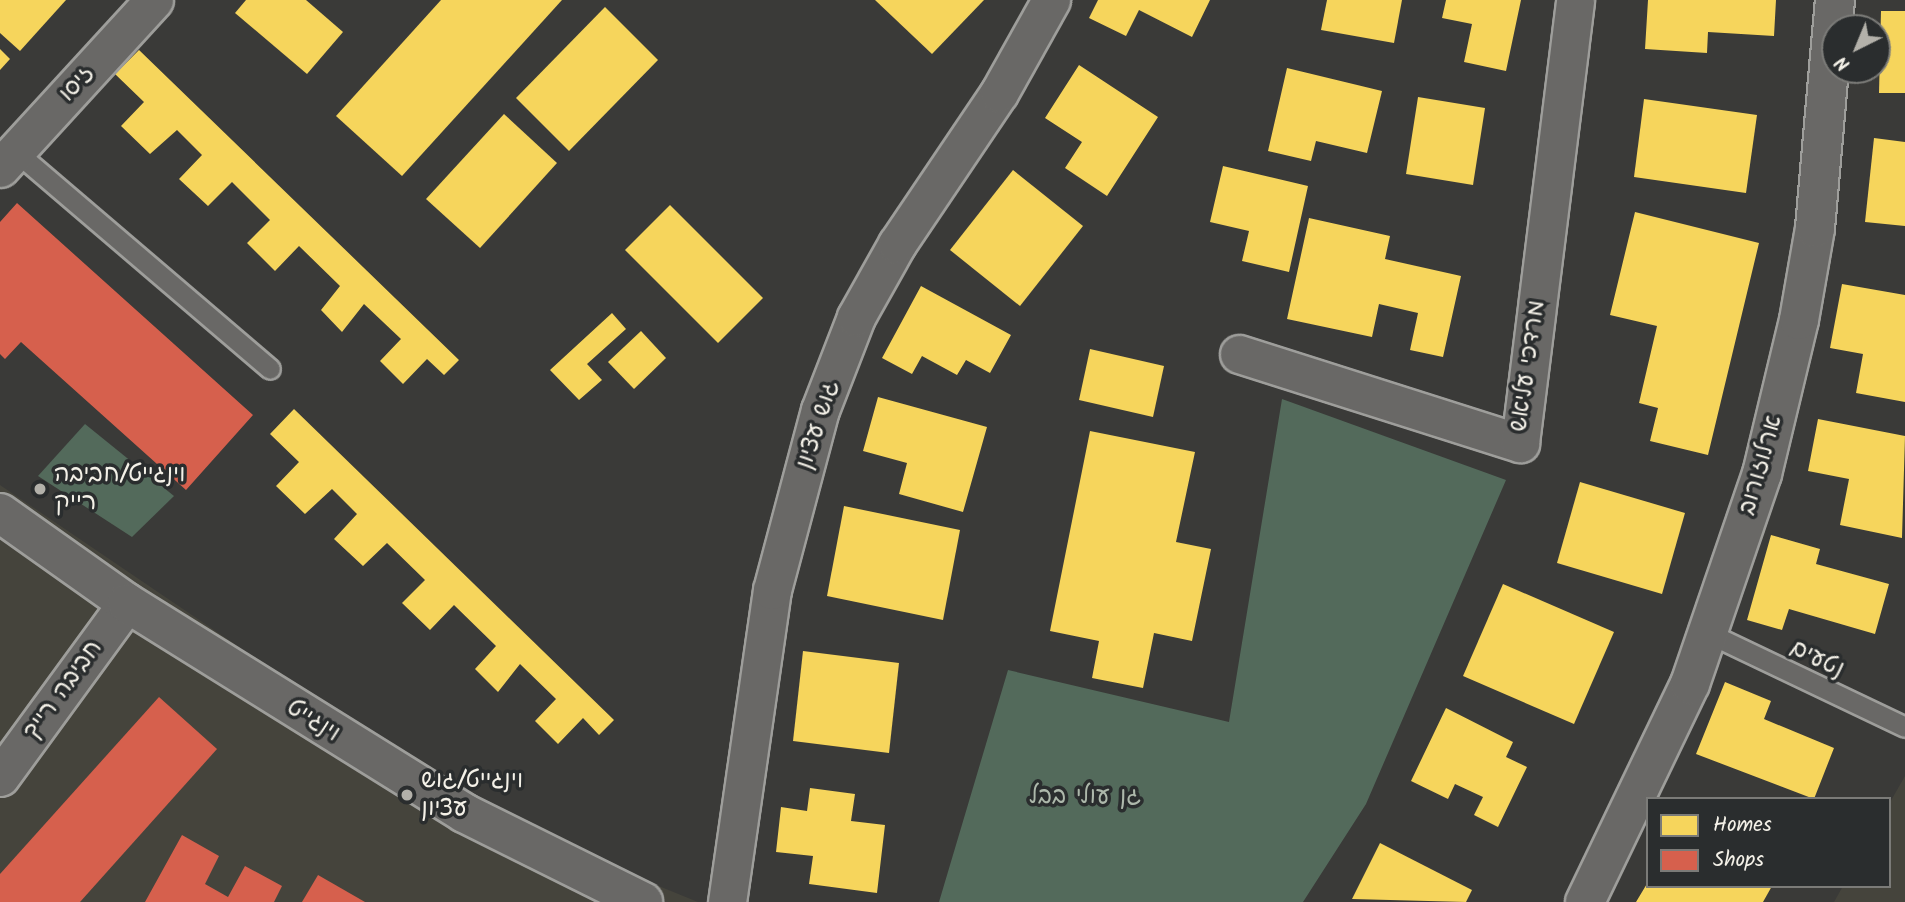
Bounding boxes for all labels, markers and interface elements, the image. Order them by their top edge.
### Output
north arrow [1821,14,1891,84]
text: N [1828,48,1858,78]
street label: זיסו [53,60,101,108]
street label: מרדכי עליאש [1505,298,1551,434]
street label: גוש עציון [790,377,846,473]
street label: ארלוזורוב [1733,412,1789,518]
place label: וינגייט/חביבה רייק [54,461,186,517]
marker: וינגייט/חביבה רייק [32,481,48,497]
street label: נטעים [1785,634,1849,684]
street label: חביבה רייך [17,635,109,745]
street label: וינגייט [281,693,345,749]
place label: וינגייט/גוש עציון [421,767,523,823]
park label: גן עולי בבל [1029,783,1141,811]
marker: וינגייט/גוש עציון [399,787,415,803]
legend [1646,797,1891,888]
text: Homes [1713,809,1772,842]
text: Shops [1713,844,1764,877]

